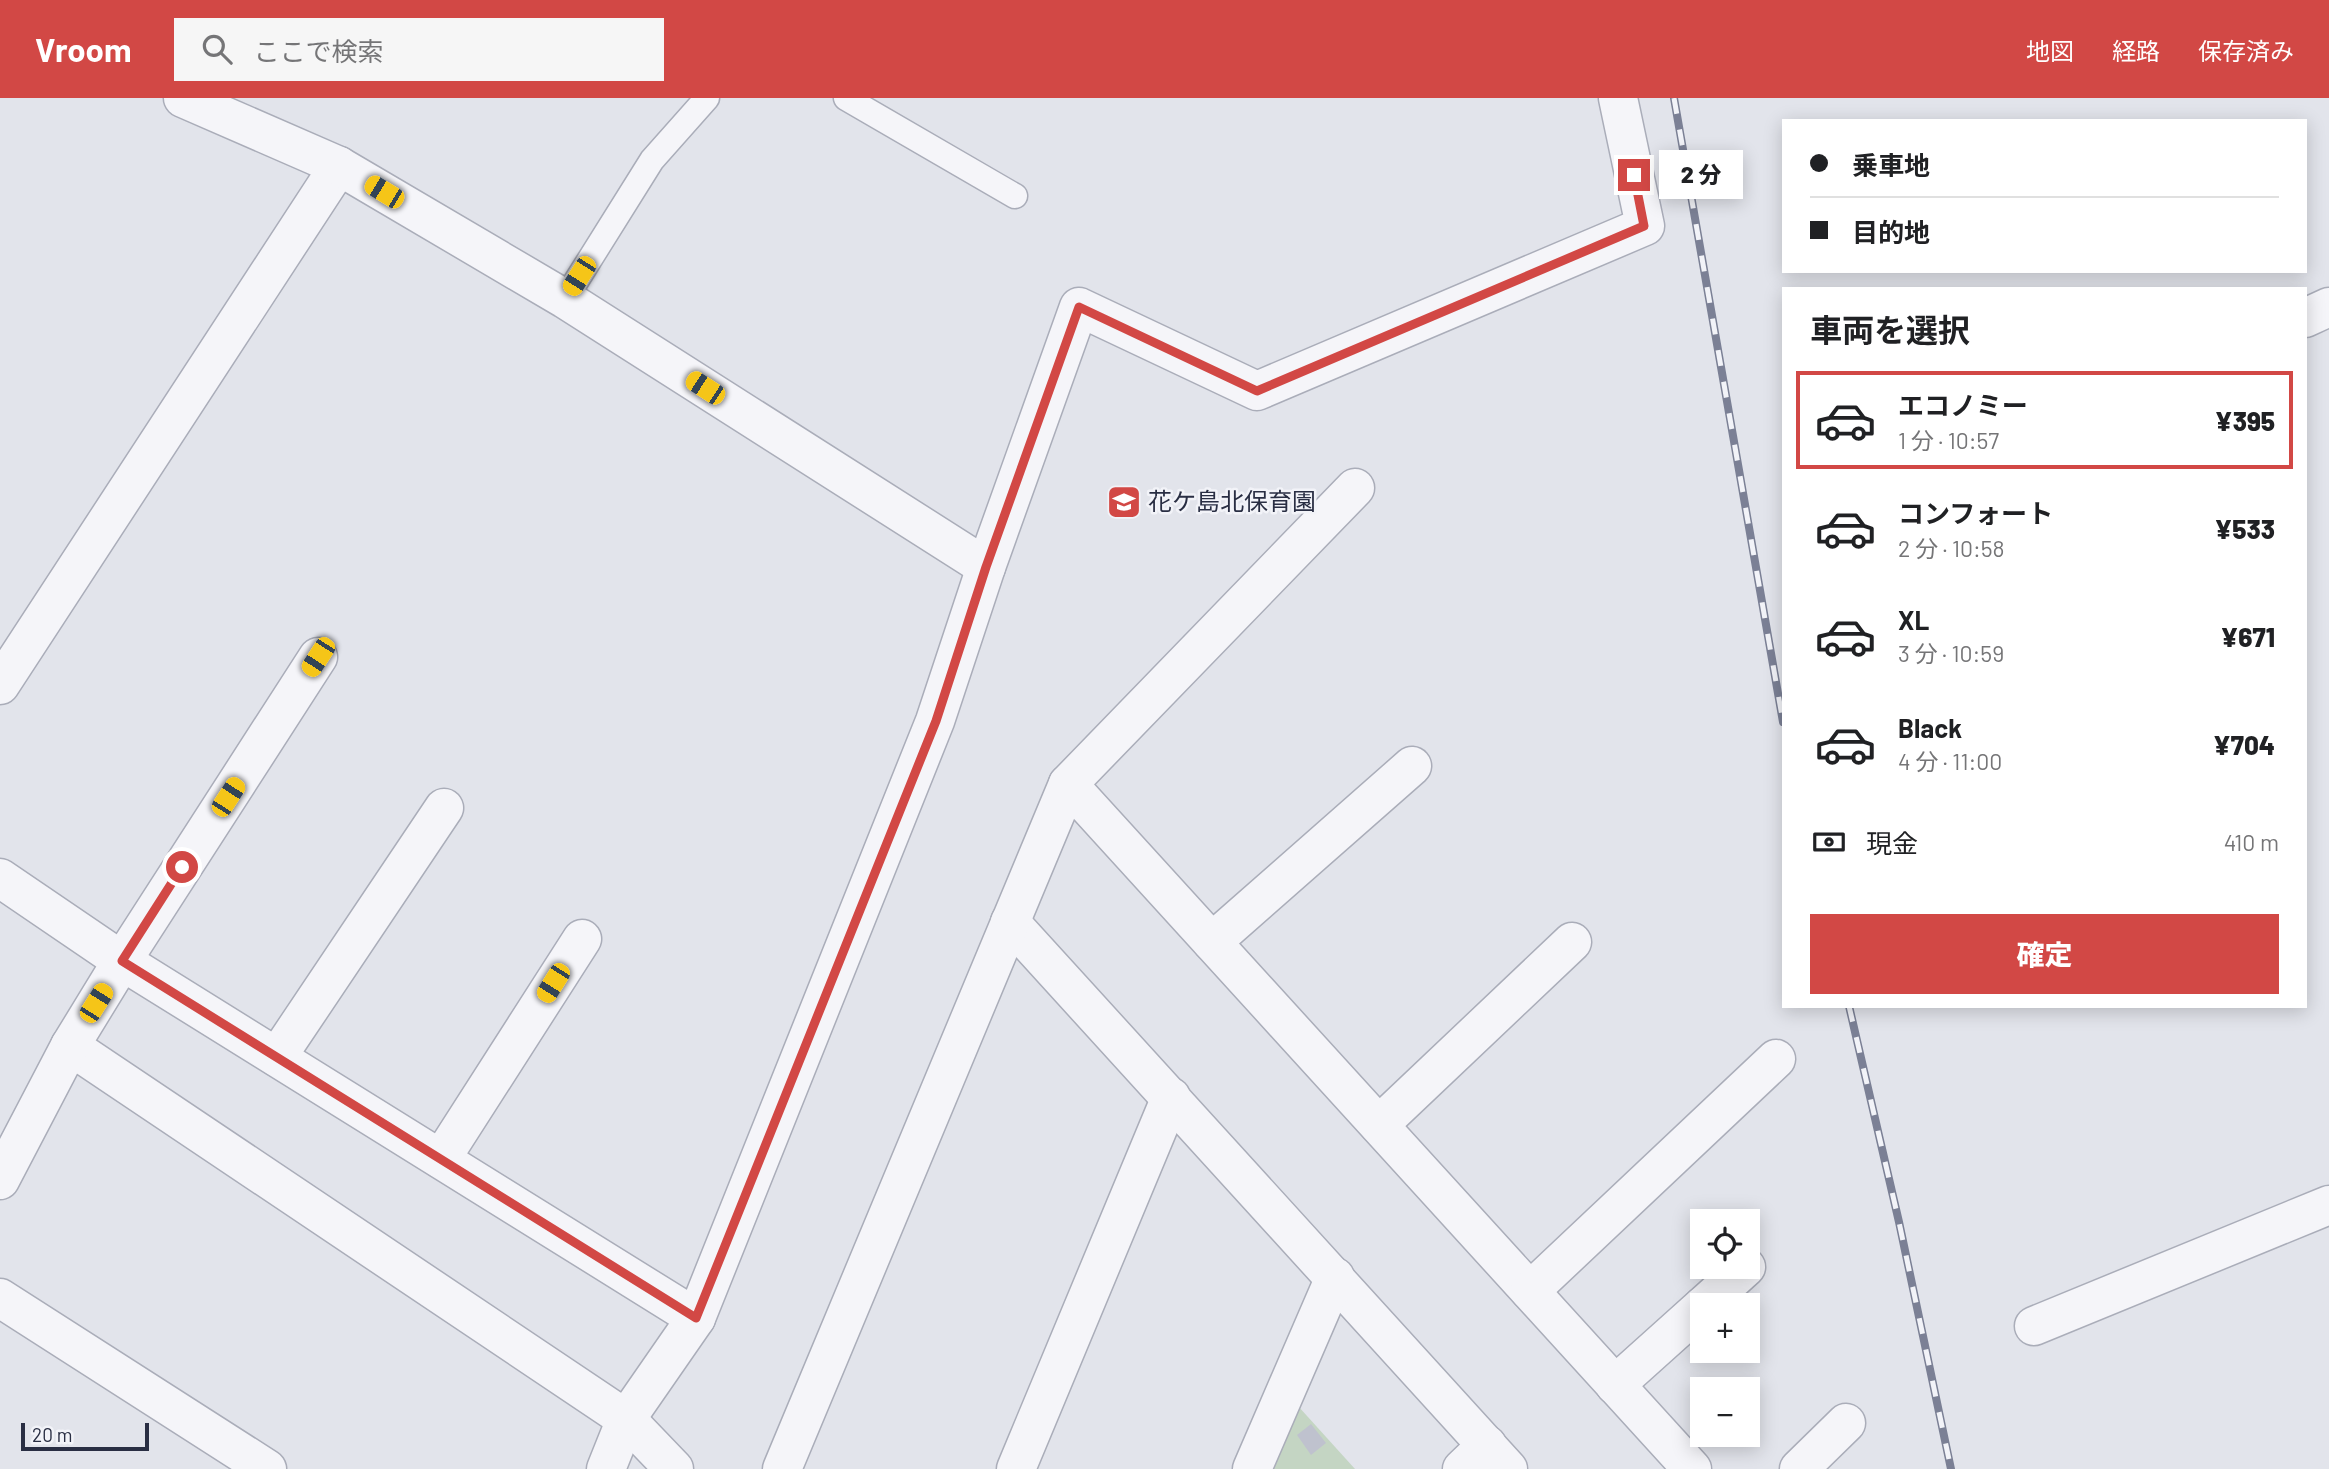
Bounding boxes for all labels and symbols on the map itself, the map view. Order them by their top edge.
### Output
callout: 2 分 [1658,150,1742,200]
route end [1618,159,1650,191]
car [361,172,408,212]
car [559,253,600,299]
car [682,368,729,408]
school or university icon: 花ケ島北保育園 [1105,483,1143,521]
place label: 花ケ島北保育園 [1148,486,1316,515]
car [298,634,339,680]
car [208,774,249,820]
route start [166,851,198,883]
car [533,960,574,1006]
car [76,980,117,1026]
scale bar [21,1420,149,1452]

